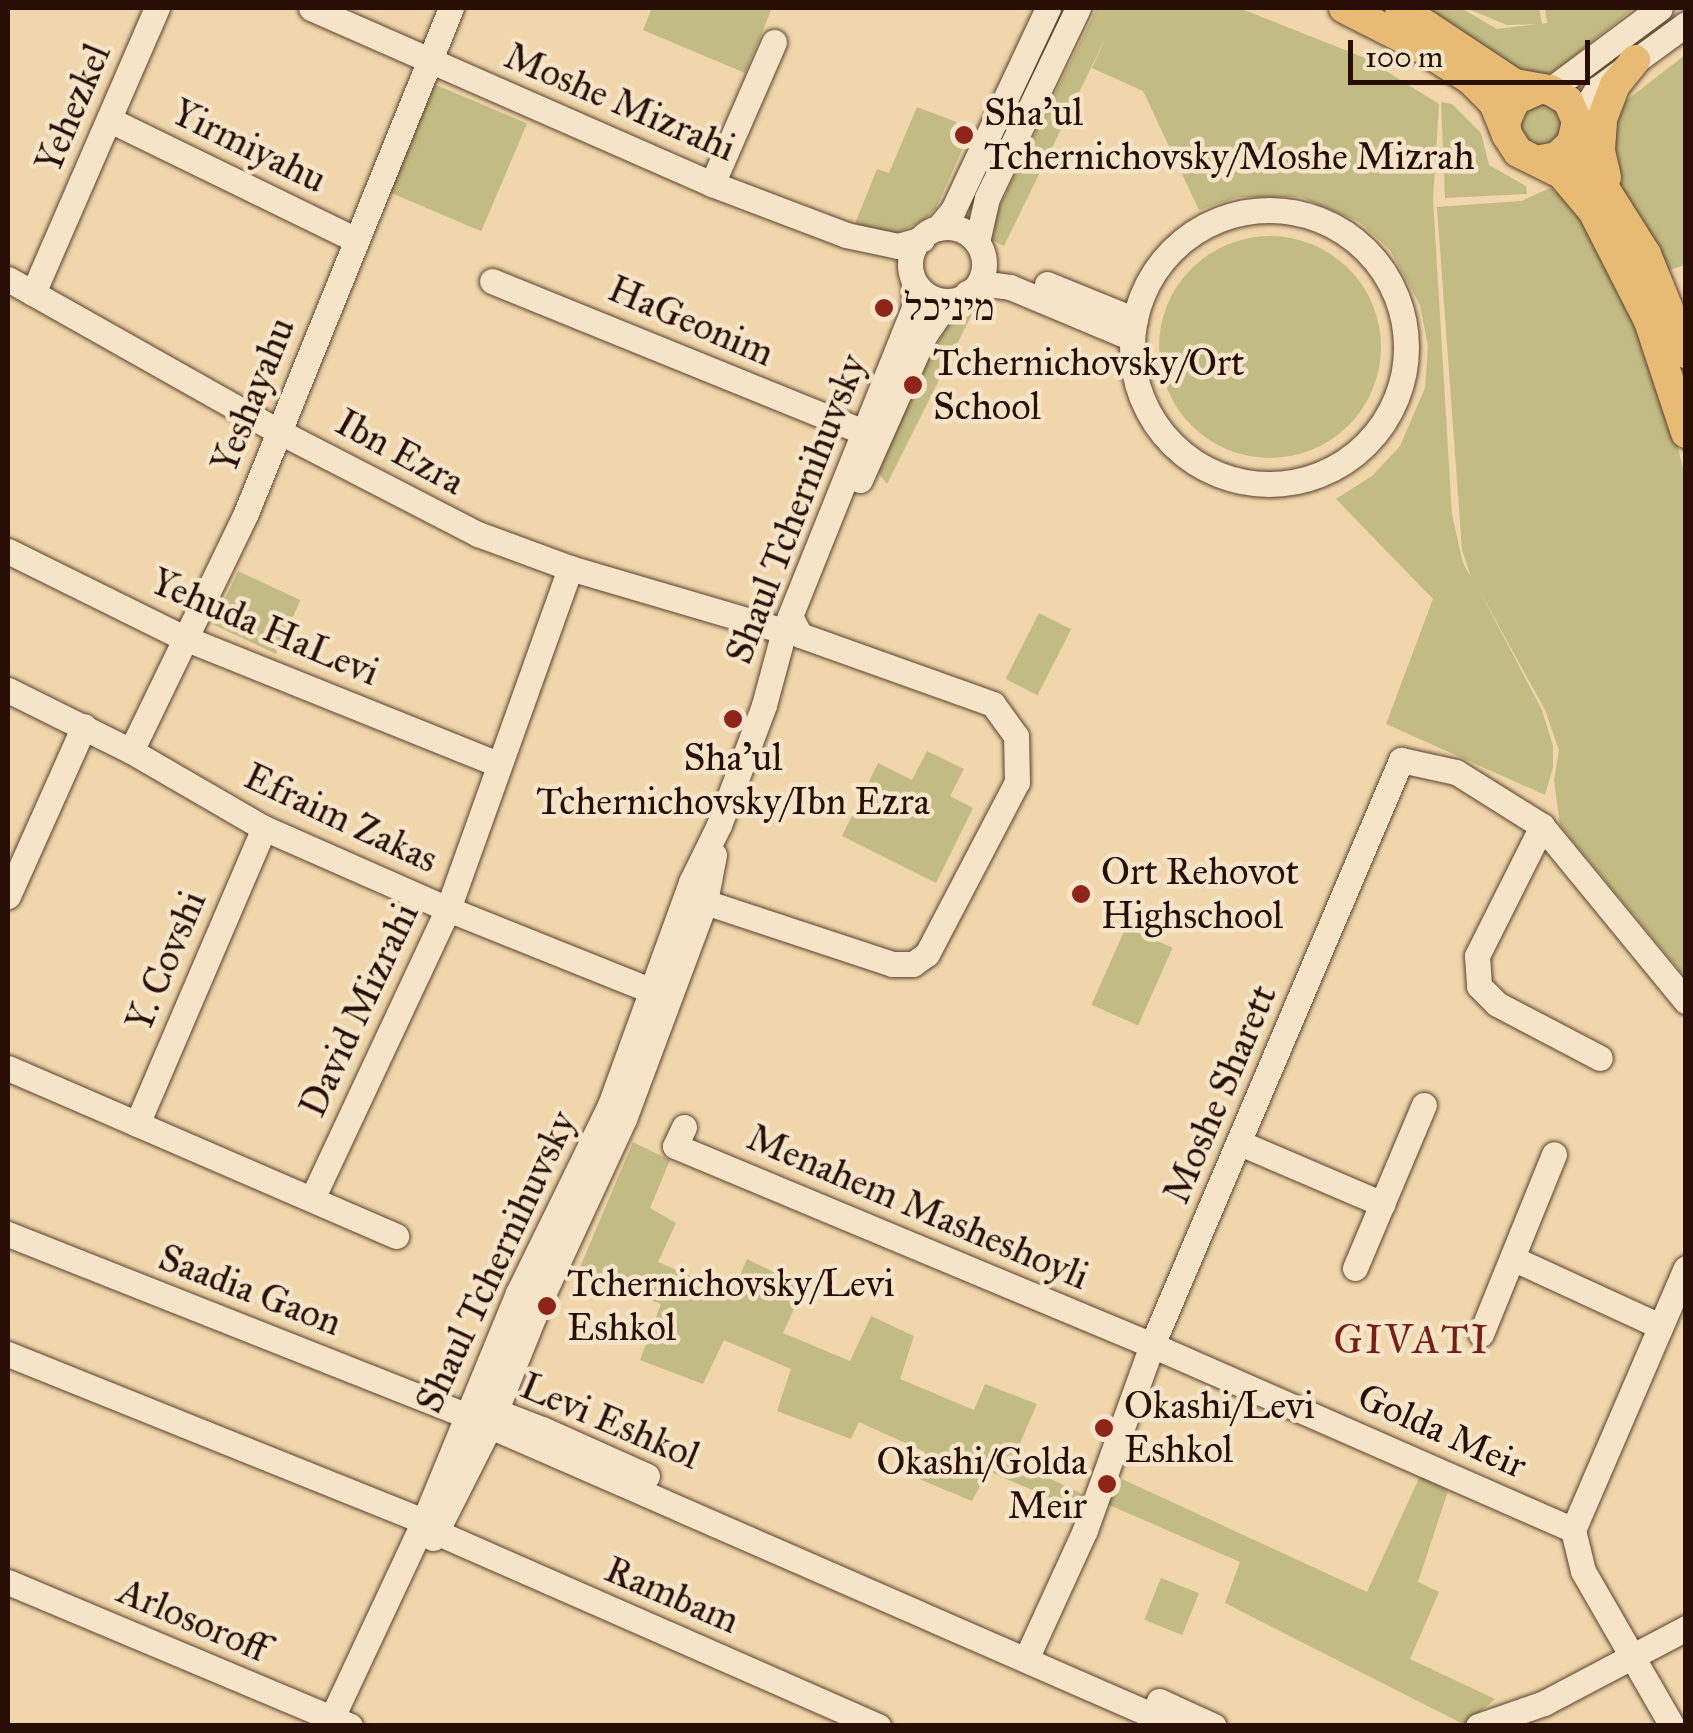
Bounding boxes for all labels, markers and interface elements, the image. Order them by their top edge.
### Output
scale bar [1353,20,1596,82]
street label: Moshe Mizrahi [498,33,742,171]
street label: Yehezkel [26,37,120,179]
text: 100 m [1365,39,1443,75]
street label: Yirmiyahu [165,89,333,203]
place label: Sha'ul Tchernichovsky/Moshe Mizrah [984,90,1475,180]
marker: Sha'ul Tchernichovsky/Moshe Mizrah [953,124,975,146]
street label: HaGeonim [602,266,780,376]
place label: מיניכל [904,285,994,331]
marker: מיניכל [873,297,895,319]
street label: Yeshayahu [201,311,305,479]
place label: Tchernichovsky/Ort School [933,340,1245,429]
street label: Shaul Tchernihuvsky [716,348,876,670]
marker: Tchernichovsky/Ort School [902,374,924,396]
street label: Ibn Ezra [328,399,472,505]
street label: Yehuda HaLevi [144,558,386,696]
marker: Sha'ul Tchernichovsky/Ibn Ezra [722,708,744,730]
place label: Sha'ul Tchernichovsky/Ibn Ezra [536,735,930,824]
street label: Efraim Zakas [237,753,445,883]
place label: Ort Rehovot Highschool [1101,849,1299,938]
marker: Ort Rehovot Highschool [1070,883,1092,905]
street label: Y. Covshi [116,884,216,1038]
street label: David Mizrahi [290,896,428,1124]
street label: Moshe Sharett [1154,978,1286,1210]
street label: Shaul Tchernihuvsky [406,1104,586,1420]
street label: Menahem Masheshoyli [740,1114,1096,1300]
street label: Saadia Gaon [152,1234,348,1346]
place label: Tchernichovsky/Levi Eshkol [567,1261,894,1350]
marker: Tchernichovsky/Levi Eshkol [536,1295,558,1317]
district label: GIVATI [1333,1316,1491,1364]
street label: Levi Eshkol [514,1363,706,1479]
street label: Golda Meir [1351,1374,1533,1488]
place label: Okashi/Levi Eshkol [1124,1383,1315,1472]
marker: Okashi/Levi Eshkol [1093,1417,1115,1439]
place label: Okashi/Golda Meir [877,1439,1087,1528]
marker: Okashi/Golda Meir [1096,1473,1118,1495]
street label: Rambam [598,1546,746,1644]
street label: Arlosoroff [111,1568,275,1672]

